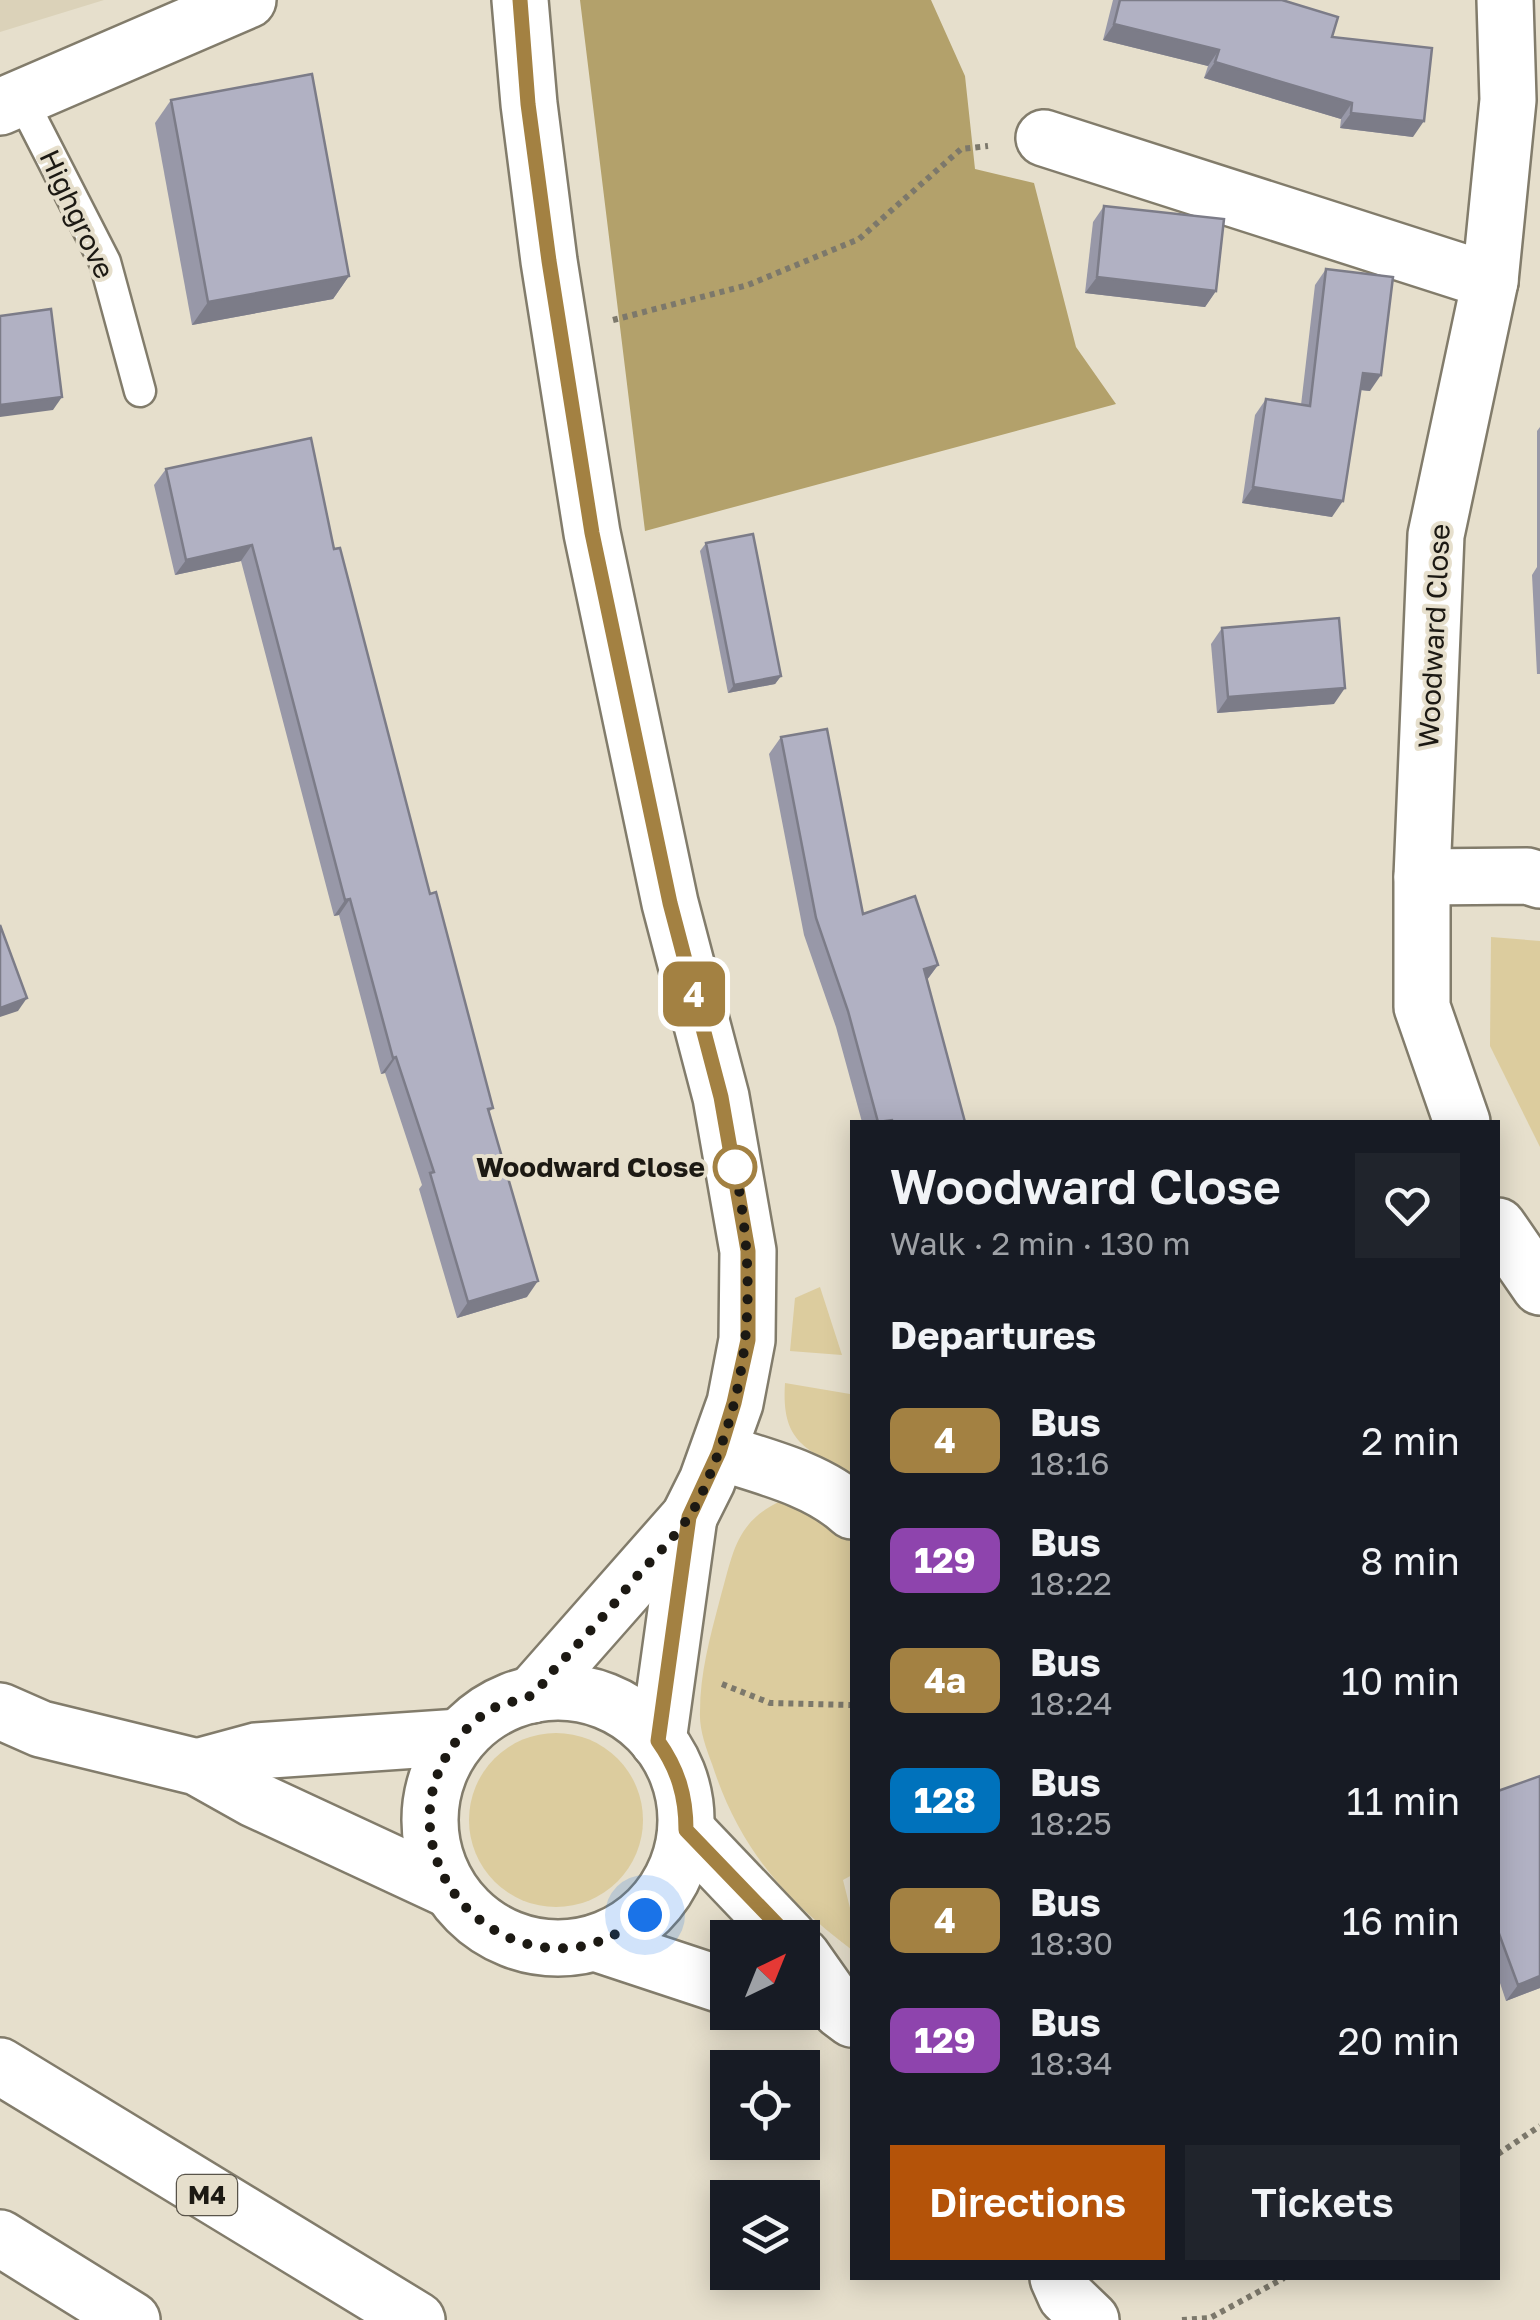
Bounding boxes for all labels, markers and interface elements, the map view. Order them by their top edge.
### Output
street label: Highgrove [33,144,122,284]
street label: Woodward Close [1411,523,1456,749]
line badge: 4 [662,962,726,1026]
text: 4 [683,973,705,1015]
marker: Woodward Close [714,1146,756,1188]
place label: Woodward Close [476,1150,705,1183]
button: heart [1355,1153,1460,1258]
text: Woodward Close [890,1157,1281,1215]
text: Walk · 2 min · 130 m [890,1224,1191,1262]
text: Departures [890,1312,1096,1357]
text: Bus [1030,1399,1101,1444]
text: 2 min [1361,1418,1460,1463]
text: 4 [934,1419,956,1461]
text: 18:16 [1030,1444,1110,1482]
text: Bus [1030,1519,1101,1564]
text: 8 min [1360,1538,1460,1583]
text: 129 [914,1539,976,1581]
text: 18:22 [1030,1564,1112,1602]
text: Bus [1030,1639,1101,1684]
text: 10 min [1341,1658,1460,1703]
text: 4a [924,1659,966,1701]
text: 18:24 [1030,1684,1113,1722]
text: Bus [1030,1759,1101,1804]
text: 11 min [1346,1778,1460,1823]
text: 128 [914,1779,976,1821]
text: 18:25 [1030,1804,1112,1842]
text: Bus [1030,1879,1101,1924]
your location [620,1890,670,1940]
text: 16 min [1342,1898,1460,1943]
text: 4 [934,1899,956,1941]
north arrow [710,1920,820,2030]
map controls [710,1920,820,2290]
text: 18:30 [1030,1924,1113,1962]
text: Bus [1030,1999,1101,2044]
text: 20 min [1338,2018,1460,2063]
text: 129 [914,2019,976,2061]
text: 18:34 [1030,2044,1113,2082]
button: locate [710,2050,820,2160]
button: Directions [890,2145,1165,2260]
button: Tickets [1185,2145,1460,2260]
road number: M4 [177,2175,237,2215]
button: layers [710,2180,820,2290]

